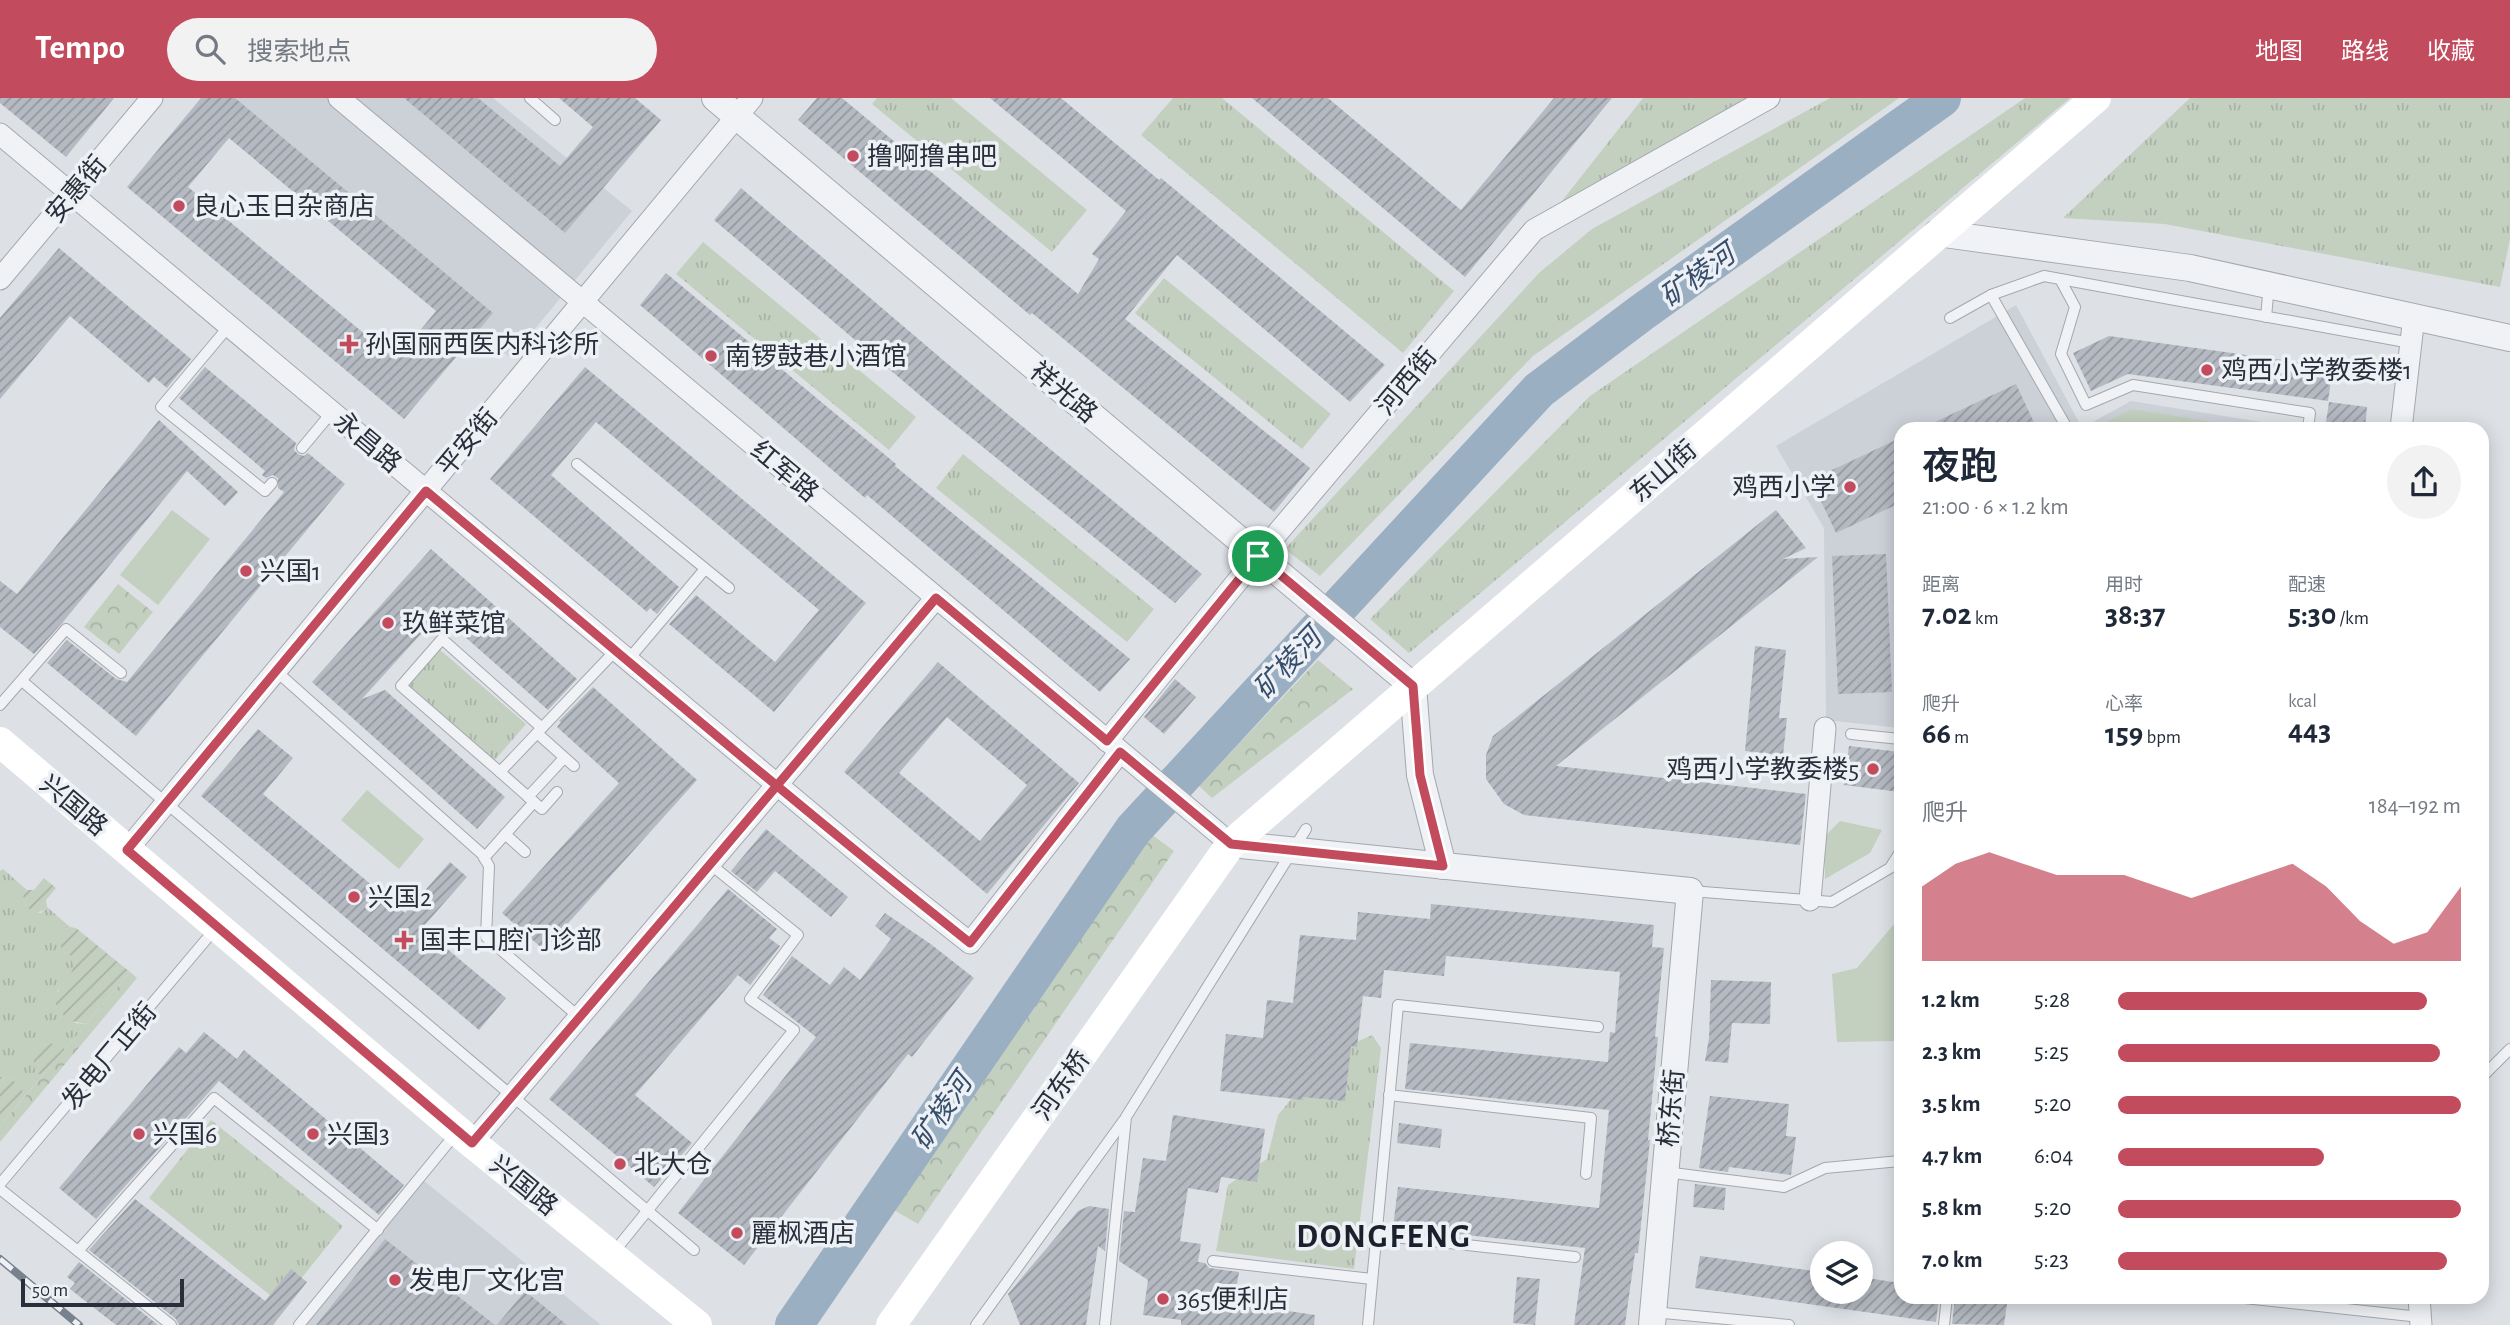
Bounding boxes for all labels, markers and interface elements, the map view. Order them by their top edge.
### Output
search box [167,18,657,81]
icon: search [191,30,229,68]
text: Tempo [35,32,125,65]
text: 搜索地点 [247,39,351,65]
text: 地图 [2255,40,2303,64]
text: 路线 [2341,40,2389,64]
text: 收藏 [2427,40,2475,64]
place label: 撸啊撸串吧 [867,143,997,170]
marker: 撸啊撸串吧 [845,148,861,164]
street label: 安惠街 [41,151,112,228]
place label: 良心玉日杂商店 [193,193,375,220]
marker: 良心玉日杂商店 [171,198,187,214]
water label: 矿棱河 [1655,236,1744,313]
place label: 孙国丽西医内科诊所 [365,330,599,358]
marker: 孙国丽西医内科诊所 [339,334,359,354]
place label: 南锣鼓巷小酒馆 [725,343,907,370]
street label: 河西街 [1371,343,1442,420]
marker: 南锣鼓巷小酒馆 [703,348,719,364]
place label: 鸡西小学教委楼1 [2221,356,2412,384]
street label: 祥光路 [1025,357,1102,428]
marker: 鸡西小学教委楼1 [2199,362,2215,378]
street label: 平安街 [432,404,503,481]
street label: 永昌路 [329,407,406,478]
street label: 红军路 [746,435,824,507]
street label: 东山街 [1625,436,1702,507]
button: share [2387,445,2461,519]
text: 夜跑 [1922,449,1998,487]
place label: 鸡西小学 [1732,473,1836,501]
marker: 鸡西小学 [1842,479,1858,495]
text: 21:00 · 6 × 1.2 km [1922,496,2069,519]
pin [1228,526,1288,586]
icon: arrive [1239,537,1277,575]
place label: 兴国1 [260,558,321,585]
marker: 兴国1 [238,563,254,579]
text: 距离 [1922,576,1960,595]
text: 用时 [2105,576,2143,595]
text: 配速 [2288,576,2326,595]
text: 7.02 [1922,600,1972,630]
text: 38:37 [2105,600,2165,630]
text: 5:30 [2288,600,2336,630]
text: km [1972,609,1999,628]
text: /km [2336,609,2369,628]
place label: 玖鲜菜馆 [402,610,506,637]
marker: 玖鲜菜馆 [380,615,396,631]
water label: 矿棱河 [1248,619,1331,705]
text: kcal [2288,692,2317,711]
text: 爬升 [1922,695,1960,714]
text: 心率 [2105,695,2143,714]
text: 443 [2288,716,2331,746]
text: 66 [1922,719,1951,749]
text: 159 [2105,719,2143,749]
text: m [1951,728,1969,747]
text: bpm [2143,728,2181,747]
place label: 鸡西小学教委楼5 [1666,755,1859,783]
marker: 鸡西小学教委楼5 [1865,761,1881,777]
street label: 兴国路 [35,770,112,841]
text: 184–192 m [2369,795,2461,818]
text: 爬升 [1922,802,1968,825]
place label: 兴国2 [368,884,432,911]
marker: 兴国2 [346,889,362,905]
place label: 国丰口腔门诊部 [420,926,602,954]
marker: 国丰口腔门诊部 [394,930,414,950]
text: 1.2 km [1922,989,1980,1012]
text: 5:28 [2034,989,2070,1012]
street label: 发电厂正街 [57,998,162,1115]
text: 2.3 km [1922,1041,1981,1064]
text: 5:25 [2034,1041,2069,1064]
street label: 河东桥 [1028,1046,1095,1125]
water label: 矿棱河 [906,1064,981,1155]
street label: 桥东街 [1655,1068,1688,1148]
text: 3.5 km [1922,1093,1981,1116]
text: 5:20 [2034,1093,2072,1116]
place label: 兴国6 [153,1121,217,1148]
place label: 兴国3 [327,1121,390,1148]
marker: 兴国6 [131,1126,147,1142]
marker: 兴国3 [305,1126,321,1142]
text: 4.7 km [1922,1145,1982,1168]
text: 6:04 [2034,1145,2073,1168]
street label: 兴国路 [485,1150,562,1220]
place label: 北大仓 [634,1150,712,1178]
marker: 北大仓 [612,1156,628,1172]
text: 5.8 km [1922,1197,1982,1220]
text: 5:20 [2034,1197,2072,1220]
place label: 麗枫酒店 [751,1220,855,1247]
district label: DONGFENG [1296,1221,1472,1254]
marker: 麗枫酒店 [729,1225,745,1241]
map controls [1810,1241,1873,1304]
button: layers [1810,1241,1873,1304]
text: 7.0 km [1922,1249,1983,1272]
text: 5:23 [2034,1249,2069,1272]
place label: 发电厂文化宫 [409,1267,565,1294]
marker: 发电厂文化宫 [387,1272,403,1288]
scale bar [21,1276,184,1308]
text: 50 m [32,1281,68,1300]
place label: 365便利店 [1177,1286,1289,1313]
marker: 365便利店 [1155,1291,1171,1307]

